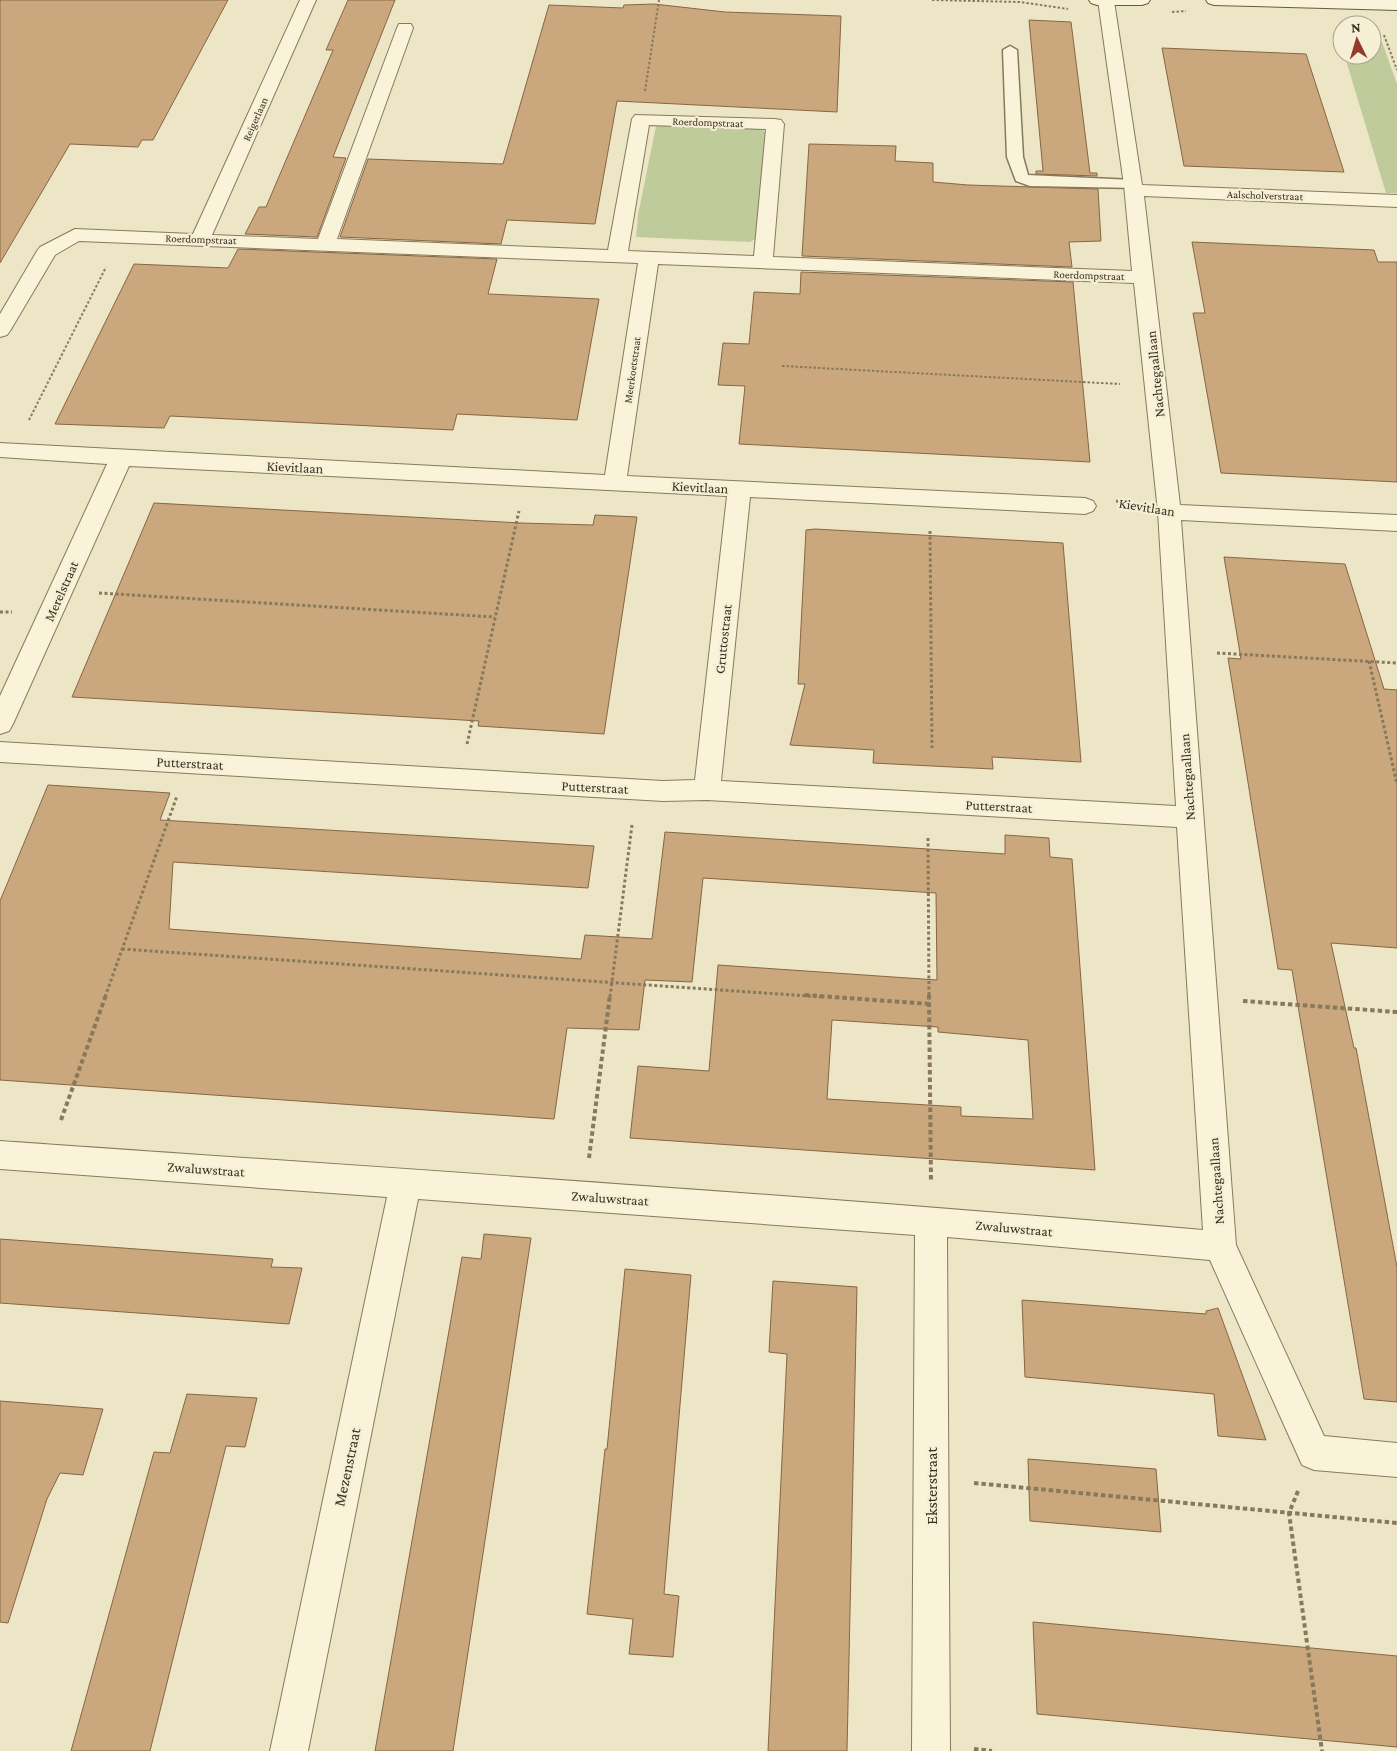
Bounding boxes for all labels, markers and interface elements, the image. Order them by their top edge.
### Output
north arrow [1332,15,1382,65]
text: N [1350,19,1362,35]
street label: Reigerlaan [240,95,271,143]
street label: Roerdompstraat [672,115,744,130]
street label: Aalscholverstraat [1227,188,1304,202]
street label: Roerdompstraat [165,232,237,247]
street label: Roerdompstraat [1053,268,1125,283]
street label: Nachtegaallaan [1142,329,1168,418]
street label: Meerkoetstraat [621,336,643,404]
street label: Kievitlaan [266,458,324,476]
street label: Kievitlaan [671,478,729,496]
street label: Kievitlaan [1118,495,1177,519]
street label: Merelstraat [41,558,82,624]
street label: Gruttostraat [711,603,735,675]
street label: Nachtegaallaan [1176,733,1198,821]
street label: Putterstraat [156,753,224,773]
street label: Putterstraat [561,777,629,797]
street label: Putterstraat [965,796,1033,816]
street label: Nachtegaallaan [1205,1137,1227,1225]
street label: Zwaluwstraat [167,1158,246,1180]
street label: Zwaluwstraat [571,1187,650,1209]
street label: Zwaluwstraat [975,1217,1054,1239]
street label: Mezenstraat [330,1426,364,1508]
street label: Eksterstraat [923,1447,940,1525]

